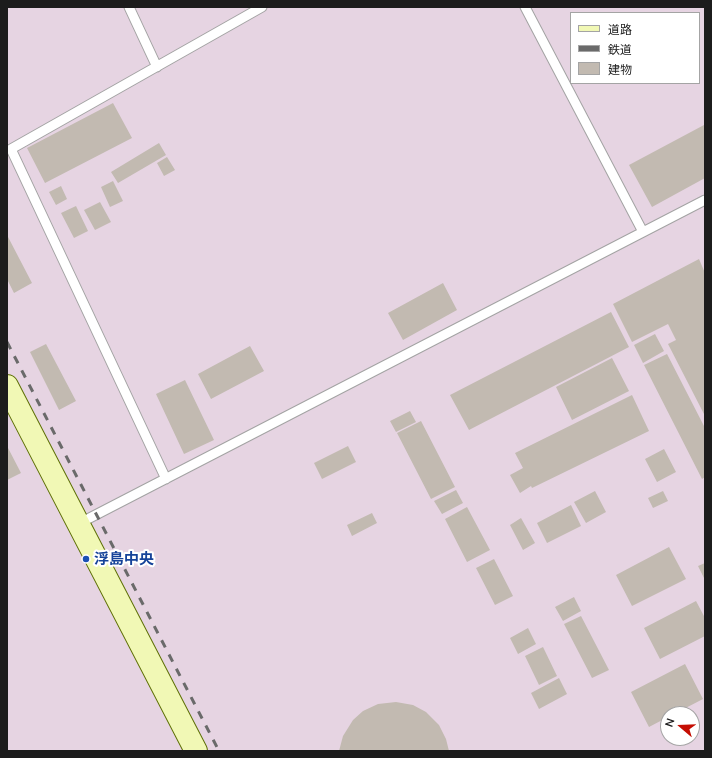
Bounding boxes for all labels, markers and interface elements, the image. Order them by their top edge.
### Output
legend [570,12,700,84]
text: 道路 [608,22,632,37]
text: 鉄道 [608,42,632,57]
text: 建物 [608,62,632,77]
place label: 浮島中央 [94,550,154,568]
marker: 浮島中央 [81,554,91,564]
north arrow [660,706,700,746]
text: N [662,716,678,729]

